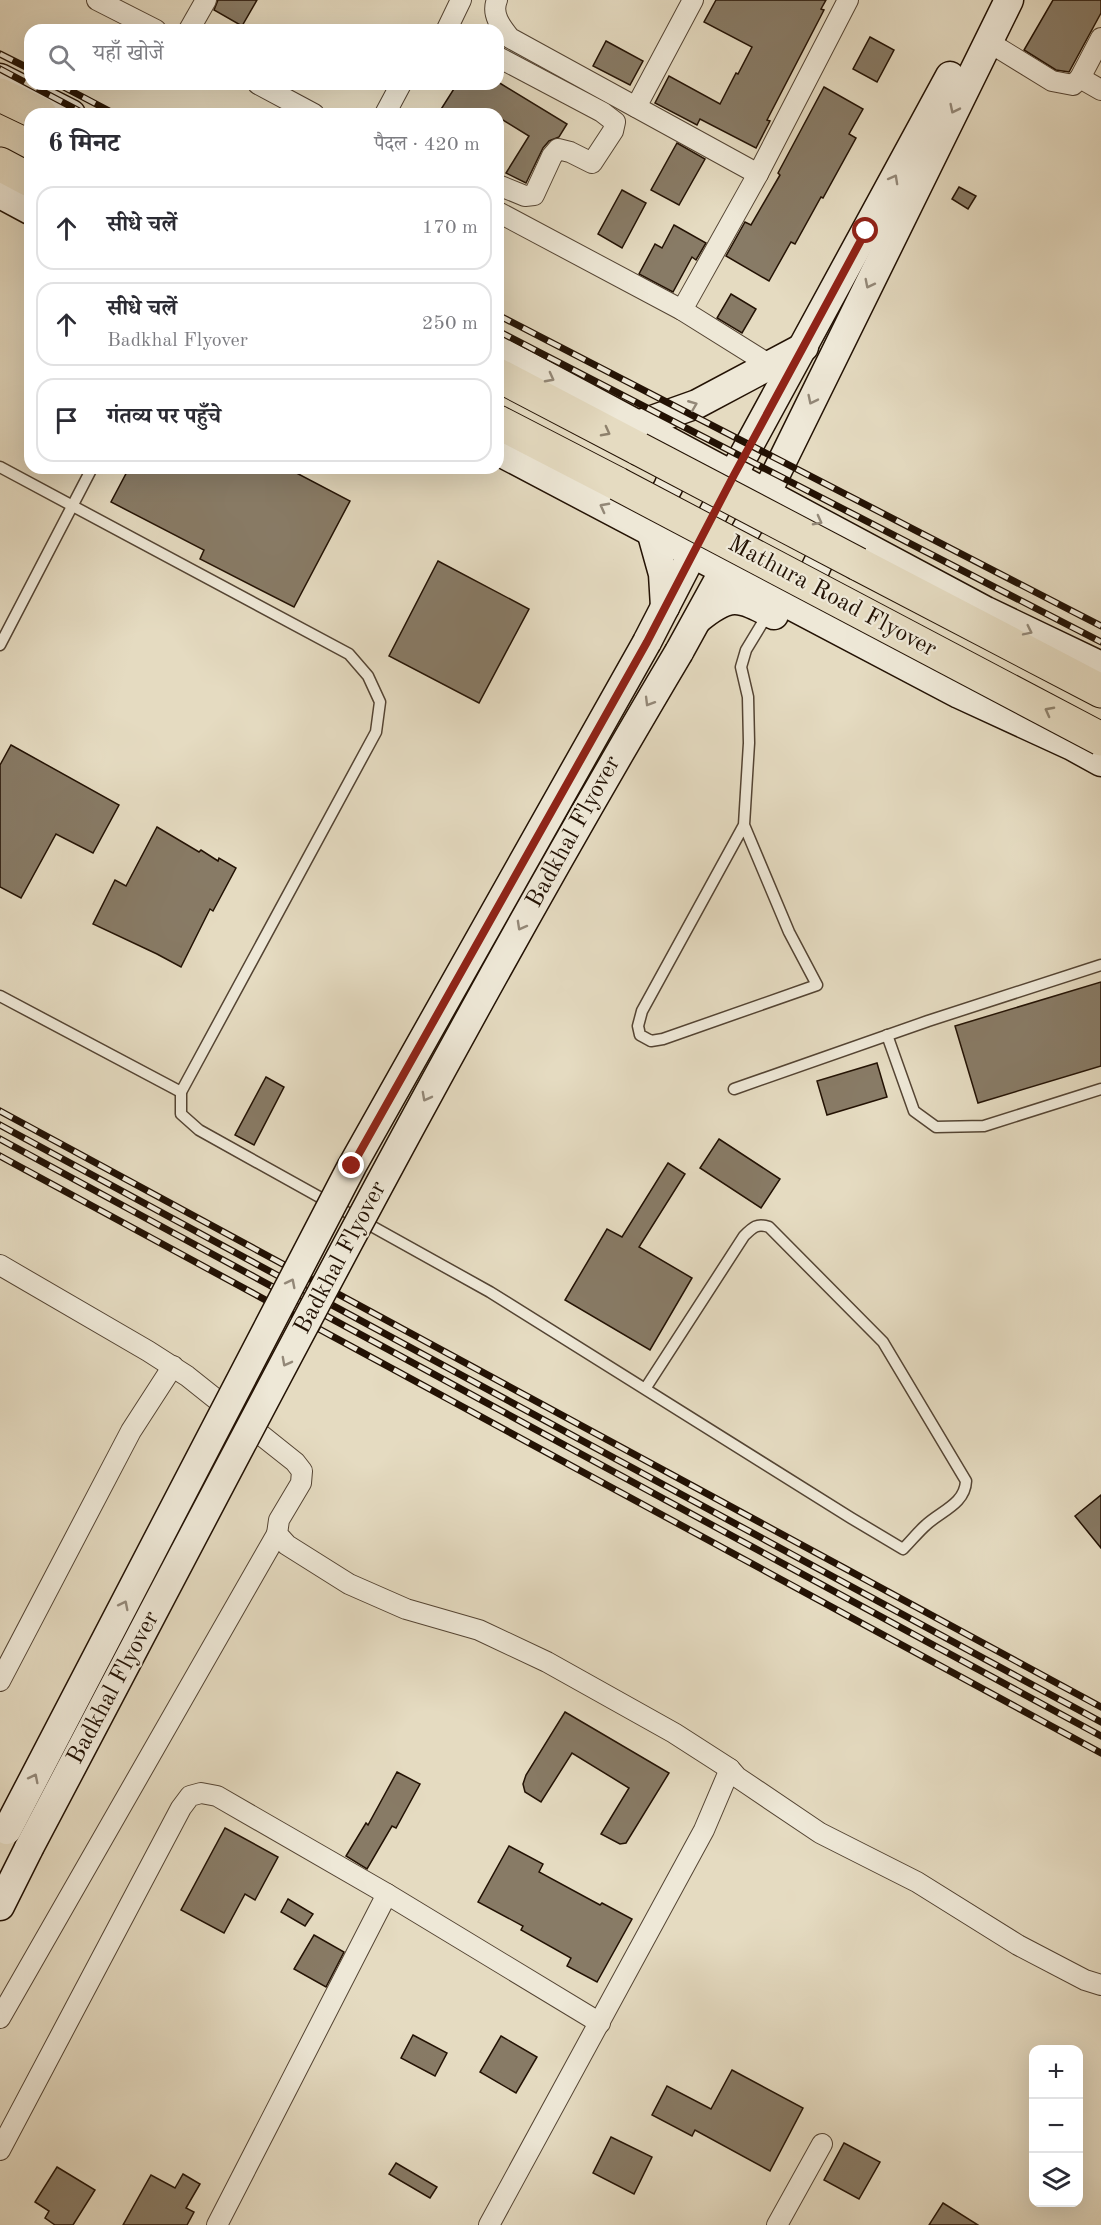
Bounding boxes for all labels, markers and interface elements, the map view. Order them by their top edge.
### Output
search box [24,24,504,90]
icon: search [45,41,78,74]
text: यहाँ खोजें [93,43,164,65]
one-way arrow [950,102,962,113]
text: 6 मिनट [48,131,120,157]
text: पैदल · 420 m [374,135,480,155]
one-way arrow [887,175,898,185]
icon: ahead [50,212,83,245]
text: सीधे चलें [107,214,177,236]
route start [852,217,878,243]
text: 170 m [422,218,478,238]
one-way arrow [865,278,877,289]
text: सीधे चलें [107,298,177,320]
icon: ahead [50,308,83,341]
text: 250 m [422,314,478,334]
text: Badkhal Flyover [107,331,248,351]
one-way arrow [543,371,554,382]
one-way arrow [808,393,820,404]
one-way arrow [686,400,697,412]
icon: arrive [50,404,83,437]
text: गंतव्य पर पहुँचे [107,406,221,428]
one-way arrow [599,425,610,436]
one-way arrow [599,502,610,514]
one-way arrow [812,514,822,525]
street label: Mathura Road Flyover [724,532,940,662]
one-way arrow [1021,623,1032,635]
one-way arrow [645,696,656,706]
one-way arrow [1045,707,1056,719]
street label: Badkhal Flyover [523,752,626,912]
one-way arrow [517,920,529,931]
one-way arrow [422,1090,433,1101]
route end [338,1152,364,1178]
street label: Badkhal Flyover [291,1178,391,1338]
one-way arrow [284,1278,296,1289]
one-way arrow [282,1356,293,1366]
one-way arrow [117,1601,128,1611]
street label: Badkhal Flyover [64,1608,164,1768]
one-way arrow [27,1774,38,1784]
map controls [1029,2045,1083,2207]
button: + [1029,2045,1083,2099]
button: − [1029,2099,1083,2153]
button: layers [1029,2153,1083,2207]

